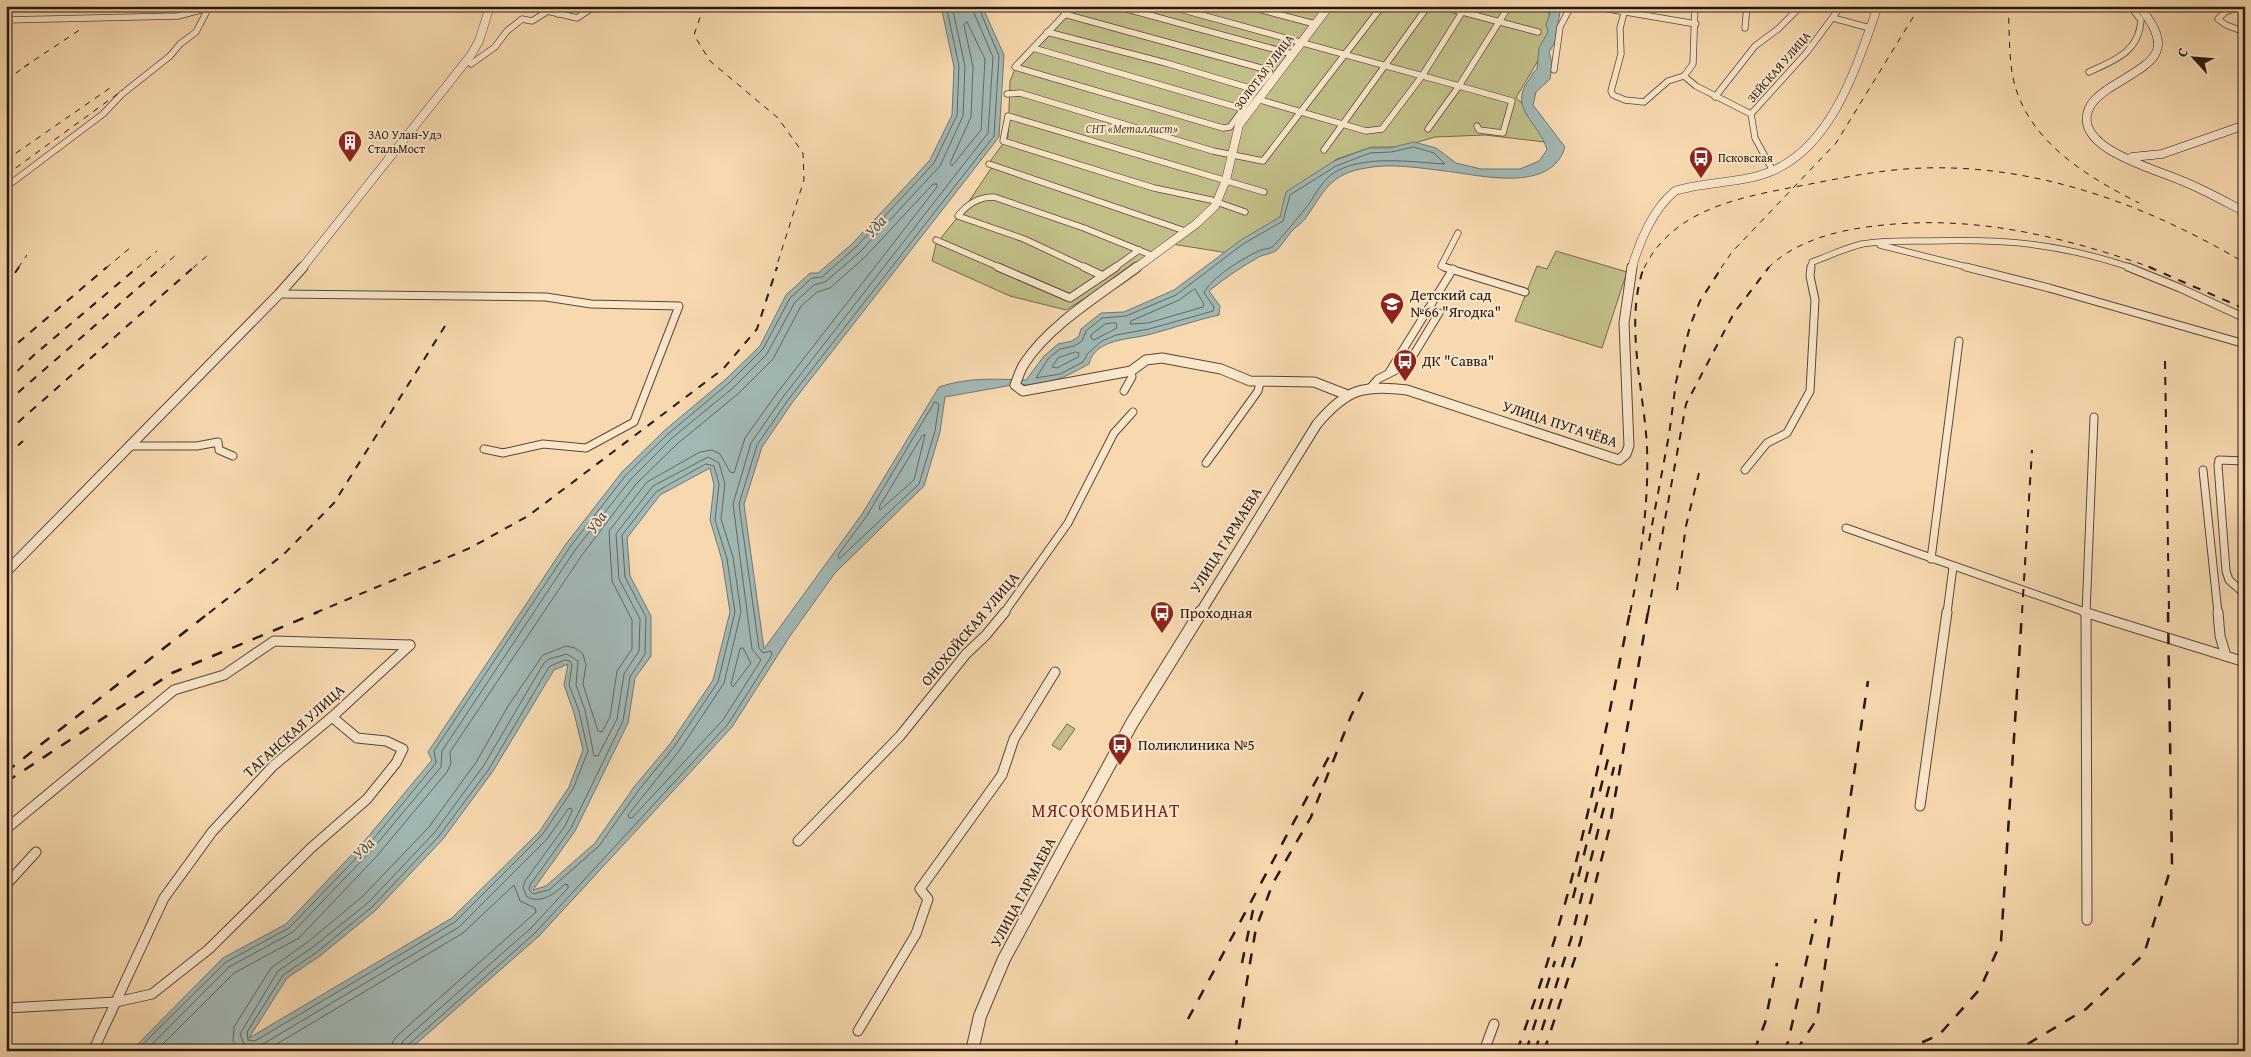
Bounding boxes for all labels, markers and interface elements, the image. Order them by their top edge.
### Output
street label: ЗЕЙСКАЯ УЛИЦА [1743,27,1815,106]
street label: ЗОЛОТАЯ УЛИЦА [1230,30,1298,113]
north arrow [2168,32,2218,82]
text: С [2172,44,2193,60]
park label: СНТ «Металлист» [1086,120,1178,137]
place label: ЗАО Улан-Удэ СтальМост [368,126,442,157]
building icon: ЗАО Улан-Удэ СтальМост [337,129,363,163]
bus stop icon: Псковская [1688,145,1714,179]
place label: Псковская [1718,149,1773,166]
water label: Уда [858,209,892,243]
place label: Детский сад №66 "Ягодка" [1409,284,1501,322]
school or university icon: Детский сад №66 "Ягодка" [1379,291,1405,325]
bus stop icon: ДК "Савва" [1392,348,1418,382]
place label: ДК "Савва" [1421,350,1494,371]
street label: УЛИЦА ПУГАЧЁВА [1500,395,1621,452]
street label: УЛИЦА ГАРМАЕВА [1185,483,1267,597]
water label: Уда [580,505,613,538]
street label: ОНОХОЙСКАЯ УЛИЦА [916,567,1024,690]
bus stop icon: Проходная [1149,600,1175,634]
place label: Проходная [1180,602,1253,623]
street label: ТАГАНСКАЯ УЛИЦА [238,679,349,782]
bus stop icon: Поликлиника №5 [1107,732,1133,766]
place label: Поликлиника №5 [1138,734,1255,755]
district label: МЯСОКОМБИНАТ [1032,797,1180,824]
water label: Уда [346,831,380,865]
street label: УЛИЦА ГАРМАЕВА [985,833,1060,950]

